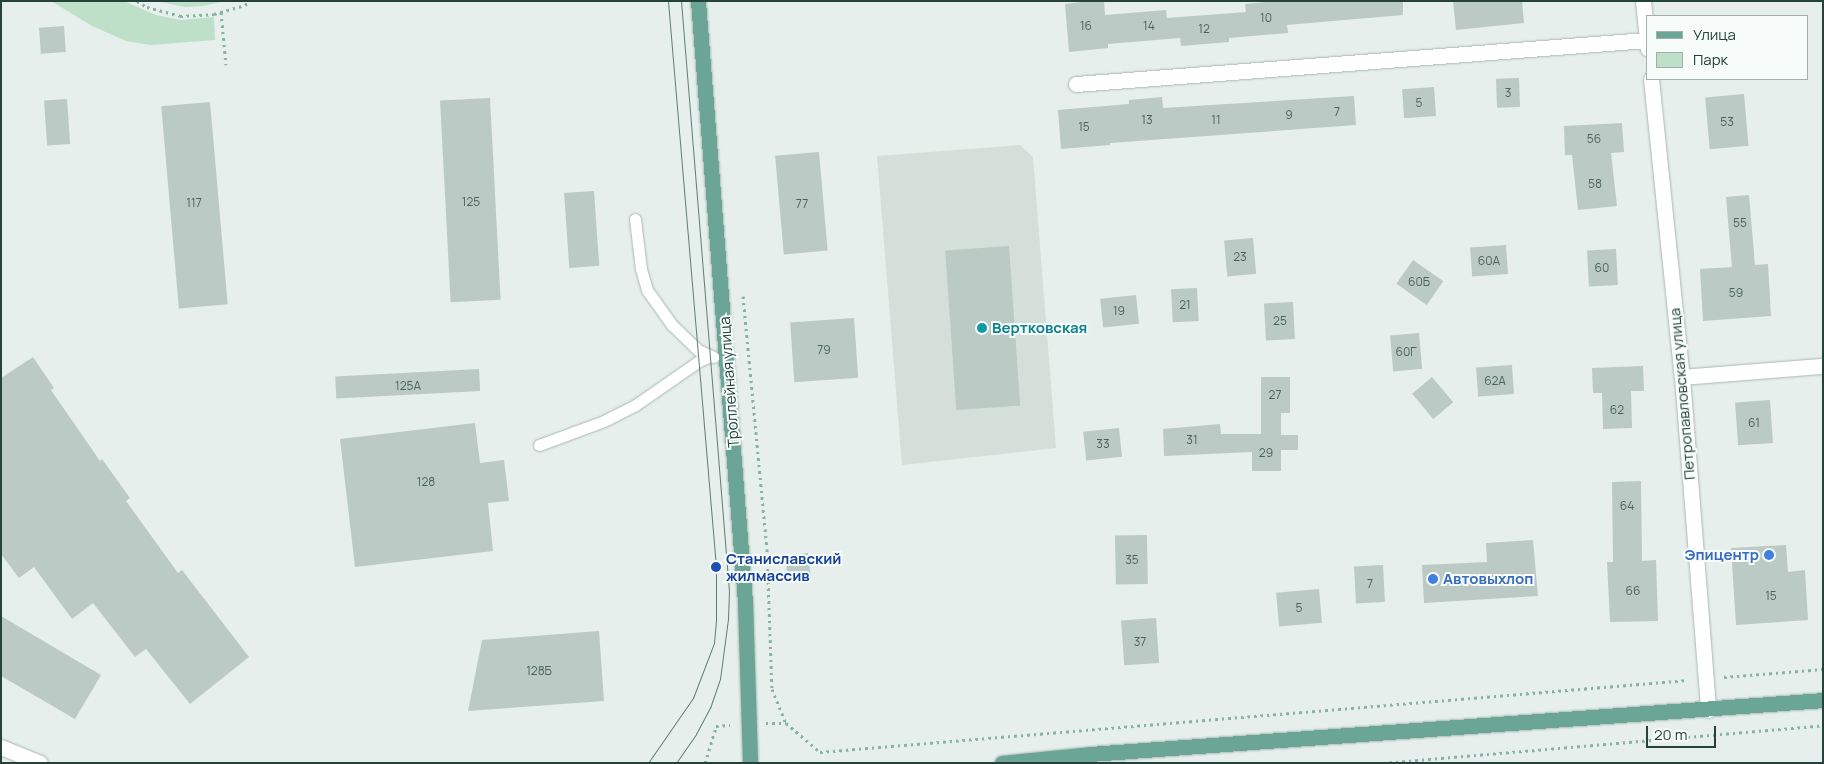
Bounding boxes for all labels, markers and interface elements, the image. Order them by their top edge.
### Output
house number: 10 [1260,11,1272,25]
legend [1646,15,1809,80]
house number: 16 [1080,19,1092,33]
house number: 14 [1143,19,1155,33]
house number: 12 [1198,22,1210,36]
text: Улица [1693,24,1736,45]
text: Парк [1693,49,1728,70]
house number: 3 [1505,86,1511,100]
house number: 5 [1416,96,1422,110]
house number: 7 [1334,105,1340,119]
house number: 9 [1285,108,1293,122]
house number: 13 [1141,113,1153,127]
house number: 11 [1211,113,1221,127]
house number: 53 [1720,115,1734,129]
house number: 15 [1078,120,1090,134]
house number: 56 [1587,132,1601,146]
house number: 58 [1588,177,1602,191]
house number: 125 [462,195,480,209]
house number: 117 [186,196,202,210]
house number: 77 [796,197,808,211]
house number: 55 [1733,216,1747,230]
house number: 23 [1233,250,1247,264]
house number: 60А [1478,254,1500,268]
house number: 60 [1595,261,1609,275]
house number: 60Б [1408,275,1430,289]
house number: 59 [1729,286,1743,300]
house number: 21 [1179,298,1191,312]
house number: 19 [1113,304,1125,318]
street label: Петропавловская улица [1666,307,1698,481]
house number: 25 [1273,314,1287,328]
street label: Троллейная улица [715,316,743,448]
place label: Вертковская [992,319,1087,337]
marker: Вертковская [976,322,988,334]
house number: 79 [817,343,831,357]
house number: 60Г [1395,345,1417,359]
house number: 62А [1484,374,1506,388]
house number: 125А [395,379,421,393]
house number: 27 [1269,388,1281,402]
house number: 62 [1610,403,1624,417]
house number: 61 [1748,416,1760,430]
house number: 31 [1186,433,1198,447]
house number: 33 [1096,437,1110,451]
house number: 29 [1259,446,1273,460]
house number: 128 [417,475,435,489]
house number: 64 [1620,499,1634,513]
place label: Эпицентр [1685,546,1759,564]
place label: Станиславский жилмассив [726,549,841,584]
marker: Эпицентр [1763,549,1775,561]
house number: 35 [1125,553,1139,567]
marker: Станиславский жилмассив [710,561,722,573]
place label: Автовыхлоп [1443,570,1533,588]
marker: Автовыхлоп [1427,573,1439,585]
house number: 7 [1367,577,1373,591]
house number: 66 [1626,584,1640,598]
house number: 15 [1765,589,1777,603]
house number: 5 [1296,601,1302,615]
house number: 37 [1134,635,1146,649]
house number: 128Б [526,664,552,678]
scale bar [1649,716,1719,748]
text: 20 m [1654,724,1687,745]

